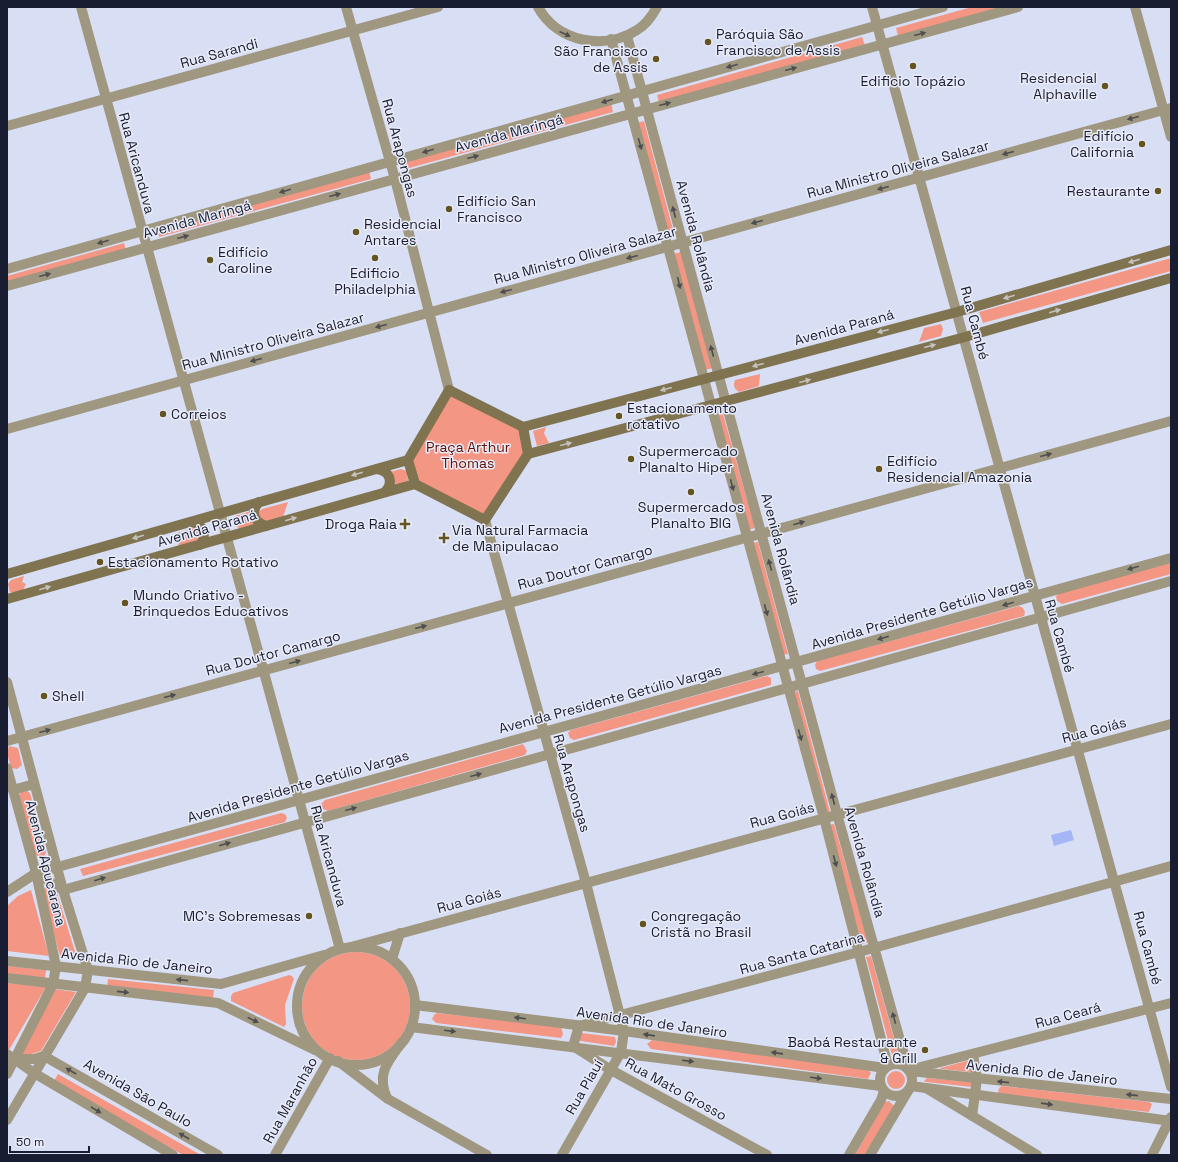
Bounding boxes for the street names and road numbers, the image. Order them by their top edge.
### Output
street label: Rua Sarandi [178,34,260,72]
street label: Rua Arapongas [378,97,422,199]
street label: Rua Aricanduva [115,110,159,216]
street label: Avenida Maringá [453,110,565,156]
street label: Rua Ministro Oliveira Salazar [805,136,991,202]
street label: Avenida Rolândia [672,178,720,294]
street label: Avenida Maringá [141,196,253,242]
street label: Rua Ministro Oliveira Salazar [492,222,678,288]
street label: Rua Cambé [957,284,993,362]
street label: Avenida Paraná [792,305,896,349]
street label: Rua Ministro Oliveira Salazar [180,308,366,374]
street label: Avenida Rolândia [757,491,805,607]
street label: Avenida Paraná [155,505,259,551]
street label: Rua Doutor Camargo [516,540,654,594]
street label: Avenida Presidente Getúlio Vargas [809,573,1035,653]
street label: Rua Cambé [1041,597,1079,675]
street label: Rua Doutor Camargo [204,626,342,680]
street label: Avenida Presidente Getúlio Vargas [497,661,723,737]
street label: Rua Goiás [1060,713,1128,747]
street label: Rua Arapongas [549,732,595,834]
street label: Avenida Presidente Getúlio Vargas [185,746,411,826]
street label: Avenida Apucarana [22,798,70,928]
street label: Rua Goiás [748,798,816,832]
street label: Rua Aricanduva [307,803,351,909]
street label: Avenida Rolândia [841,804,889,920]
street label: Rua Goiás [435,883,503,917]
street label: Rua Cambé [1130,909,1166,987]
street label: Rua Santa Catarina [738,928,866,978]
street label: Avenida Rio de Janeiro [60,944,214,978]
street label: Rua Ceará [1033,998,1103,1032]
street label: Avenida Rio de Janeiro [575,1002,729,1042]
street label: Rua Maranhão [259,1054,321,1146]
street label: Rua Mato Grosso [622,1054,730,1124]
street label: Avenida São Paulo [81,1055,195,1131]
street label: Avenida Rio de Janeiro [965,1055,1119,1089]
street label: Rua Piauí [561,1056,607,1118]

